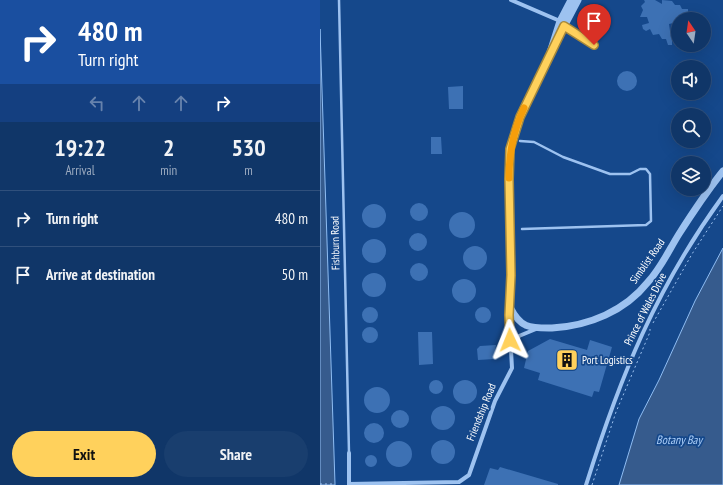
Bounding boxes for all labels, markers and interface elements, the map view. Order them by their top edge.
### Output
pin [577,4,611,45]
icon: arrive [583,10,605,32]
text: 480 m [78,12,142,49]
north arrow [671,12,711,52]
map controls [671,12,711,196]
icon: right [12,16,64,68]
text: Turn right [78,48,138,71]
button: sound [671,60,711,100]
icon: left [86,92,108,114]
icon: ahead [128,92,150,114]
icon: ahead [170,92,192,114]
icon: right [212,92,234,114]
button: search [671,108,711,148]
text: 19:22 [54,132,106,163]
text: 2 [163,132,174,163]
text: 530 [231,132,266,163]
button: layers [671,156,711,196]
text: Arrival [65,162,95,179]
text: min [160,162,177,179]
text: m [244,162,253,179]
icon: right [12,208,34,230]
text: Turn right [46,209,98,228]
text: 480 m [275,209,308,228]
street label: Fishburn Road [328,216,342,270]
street label: Simblist Road [626,236,668,286]
icon: arrive [12,264,34,286]
text: Arrive at destination [46,265,155,284]
text: 50 m [282,265,308,284]
street label: Prince of Wales Drive [621,270,670,348]
position arrow [489,319,531,361]
building icon: Port Logistics [554,347,580,373]
place label: Port Logistics [582,353,633,367]
street label: Friendship Road [463,381,499,443]
button: Exit [12,431,156,477]
button: Share [164,431,308,477]
water label: Botany Bay [656,432,703,447]

